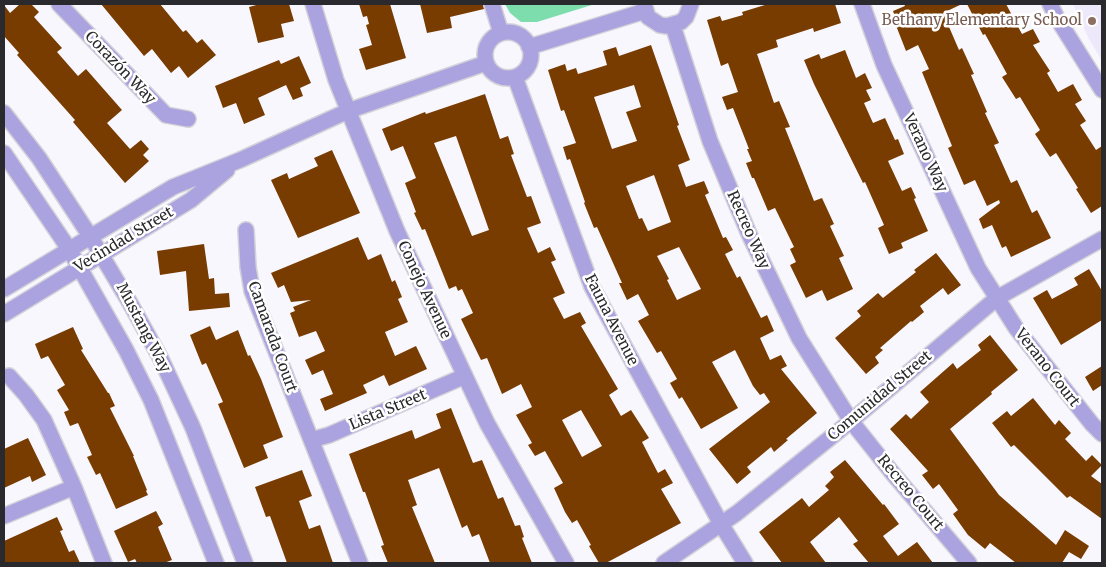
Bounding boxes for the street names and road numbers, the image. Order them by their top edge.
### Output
street label: Corazón Way [81,28,159,108]
street label: Verano Way [899,111,951,195]
street label: Recreo Way [723,188,773,272]
street label: Vecindad Street [71,203,177,277]
street label: Conejo Avenue [394,238,454,342]
street label: Fauna Avenue [580,271,642,369]
street label: Camarada Court [244,279,300,395]
street label: Mustang Way [112,280,174,376]
street label: Verano Court [1011,325,1083,411]
street label: Comunidad Street [825,347,935,445]
street label: Lista Street [347,386,429,434]
street label: Recreo Court [873,452,947,534]

